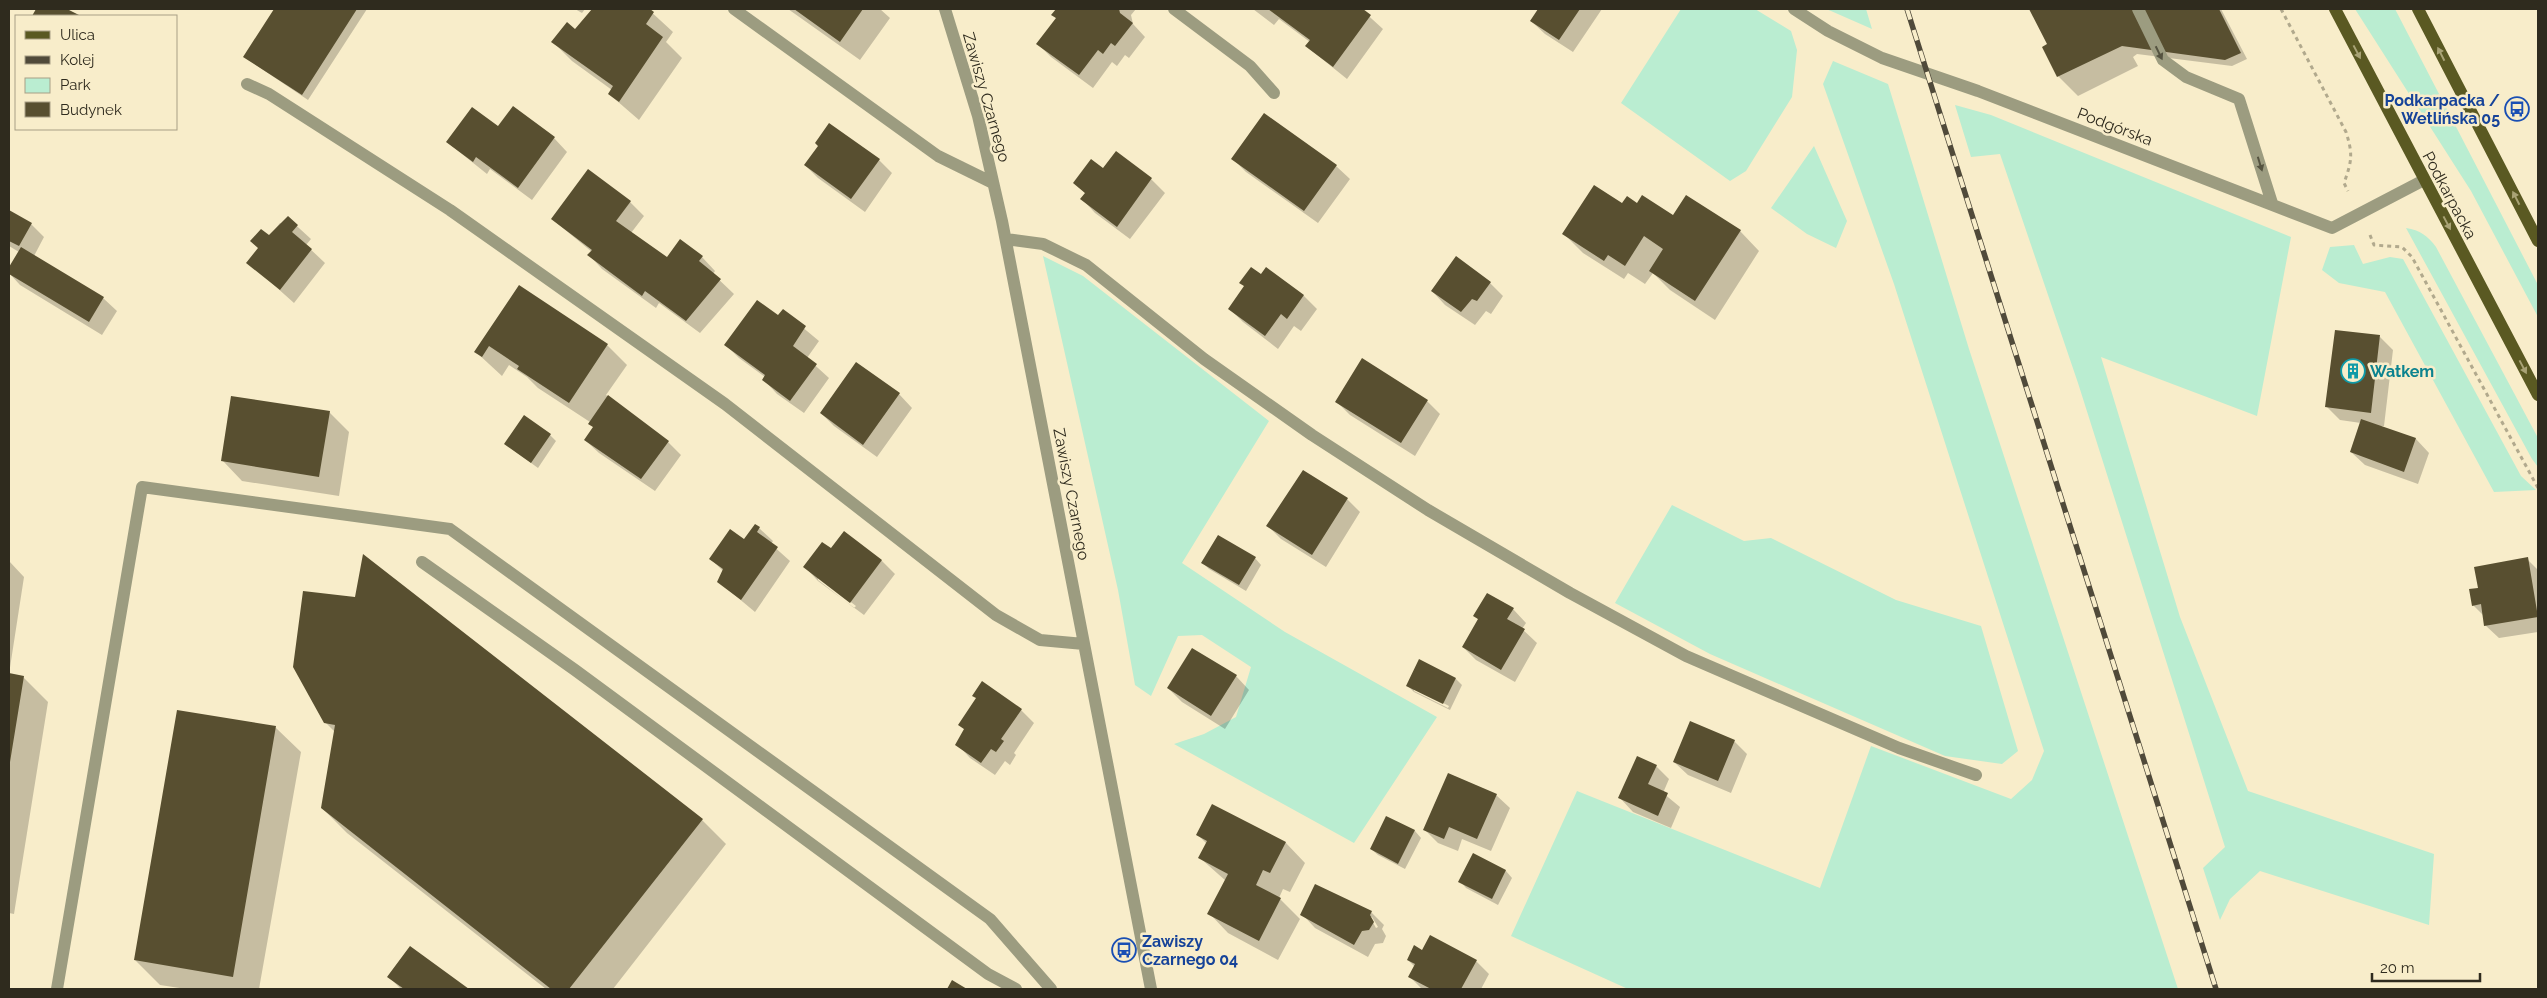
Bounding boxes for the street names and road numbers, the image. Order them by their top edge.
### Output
street label: Zawiszy Czarnego [959,30,1014,164]
street label: Podgórska [2074,103,2155,150]
street label: Podkarpacka [2418,148,2481,242]
street label: Zawiszy Czarnego [1049,426,1094,562]

